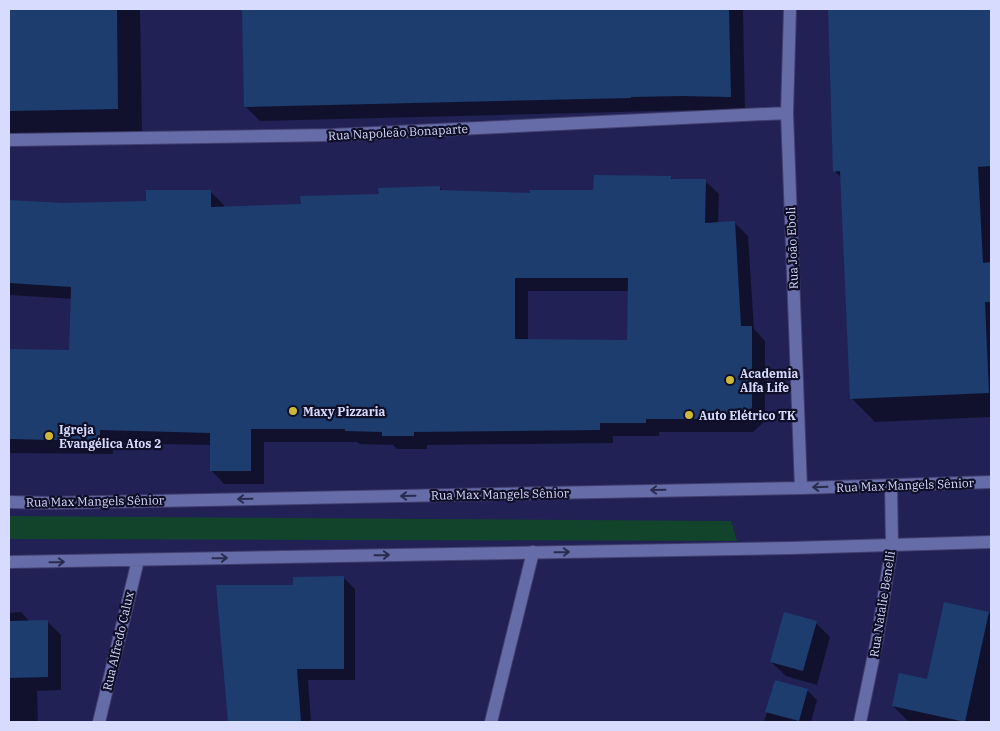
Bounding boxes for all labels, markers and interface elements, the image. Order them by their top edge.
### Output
street label: Rua Napoleão Bonaparte [328,121,468,143]
street label: Rua João Eboli [783,206,801,289]
place label: Academia Alfa Life [740,366,798,395]
marker: Academia Alfa Life [724,374,736,386]
place label: Maxy Pizzaria [303,404,386,419]
marker: Maxy Pizzaria [287,405,299,417]
place label: Auto Elétrico TK [699,408,797,423]
marker: Auto Elétrico TK [683,409,695,421]
place label: Igreja Evangélica Atos 2 [59,422,161,451]
marker: Igreja Evangélica Atos 2 [43,430,55,442]
street label: Rua Max Mangels Sênior [836,475,975,495]
one-way arrow [812,483,828,492]
street label: Rua Max Mangels Sênior [431,485,570,503]
one-way arrow [650,486,666,495]
one-way arrow [400,491,416,500]
street label: Rua Max Mangels Sênior [26,492,165,510]
one-way arrow [237,494,254,504]
one-way arrow [554,547,570,557]
one-way arrow [374,550,390,560]
street label: Rua Natalie Benelli [866,550,898,658]
one-way arrow [212,554,228,563]
one-way arrow [49,557,65,567]
street label: Rua Alfredo Calux [99,590,137,692]

